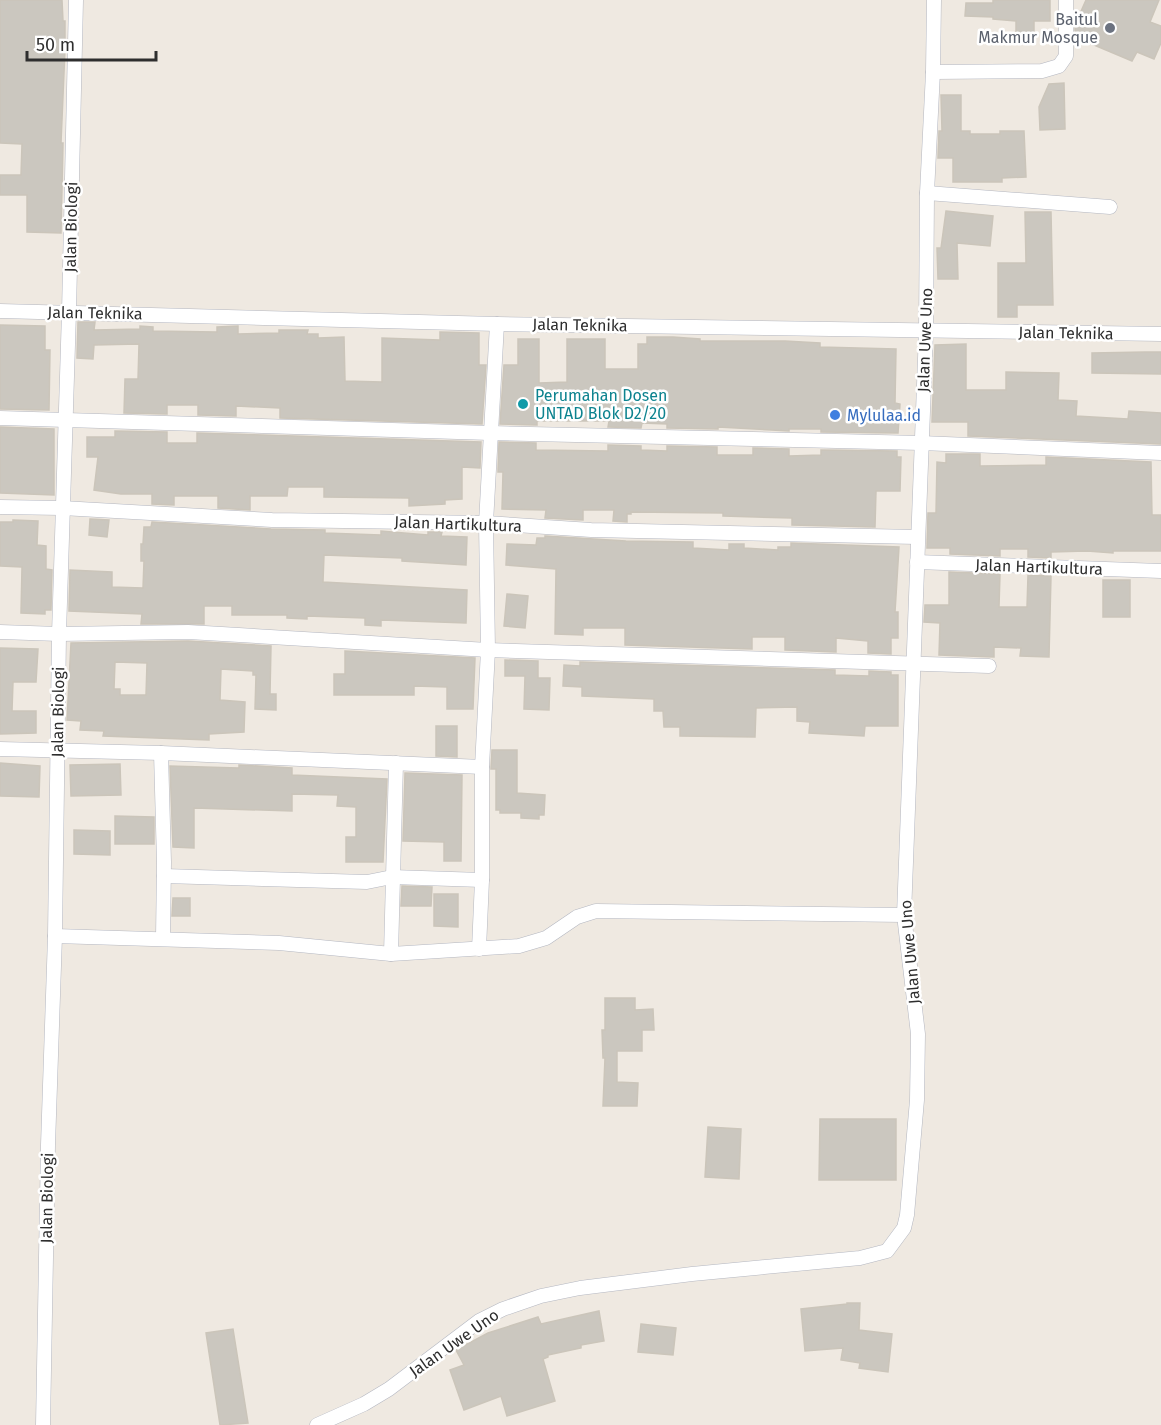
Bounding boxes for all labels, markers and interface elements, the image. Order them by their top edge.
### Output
place label: Baitul Makmur Mosque [978,10,1098,47]
marker: Baitul Makmur Mosque [1103,21,1117,35]
scale bar [27,24,156,62]
text: 50 m [36,34,75,56]
street label: Jalan Biologi [61,181,81,273]
street label: Jalan Uwe Uno [914,287,936,393]
street label: Jalan Teknika [47,303,143,323]
street label: Jalan Teknika [532,315,628,335]
street label: Jalan Teknika [1018,323,1114,343]
place label: Perumahan Dosen UNTAD Blok D2/20 [535,386,667,423]
marker: Perumahan Dosen UNTAD Blok D2/20 [516,397,530,411]
place label: Mylulaa.id [847,406,921,425]
marker: Mylulaa.id [828,408,842,422]
street label: Jalan Hartikultura [394,512,522,536]
street label: Jalan Hartikultura [975,555,1103,579]
street label: Jalan Biologi [48,666,68,758]
street label: Jalan Uwe Uno [896,899,924,1005]
street label: Jalan Biologi [37,1152,57,1244]
street label: Jalan Uwe Uno [406,1305,502,1381]

